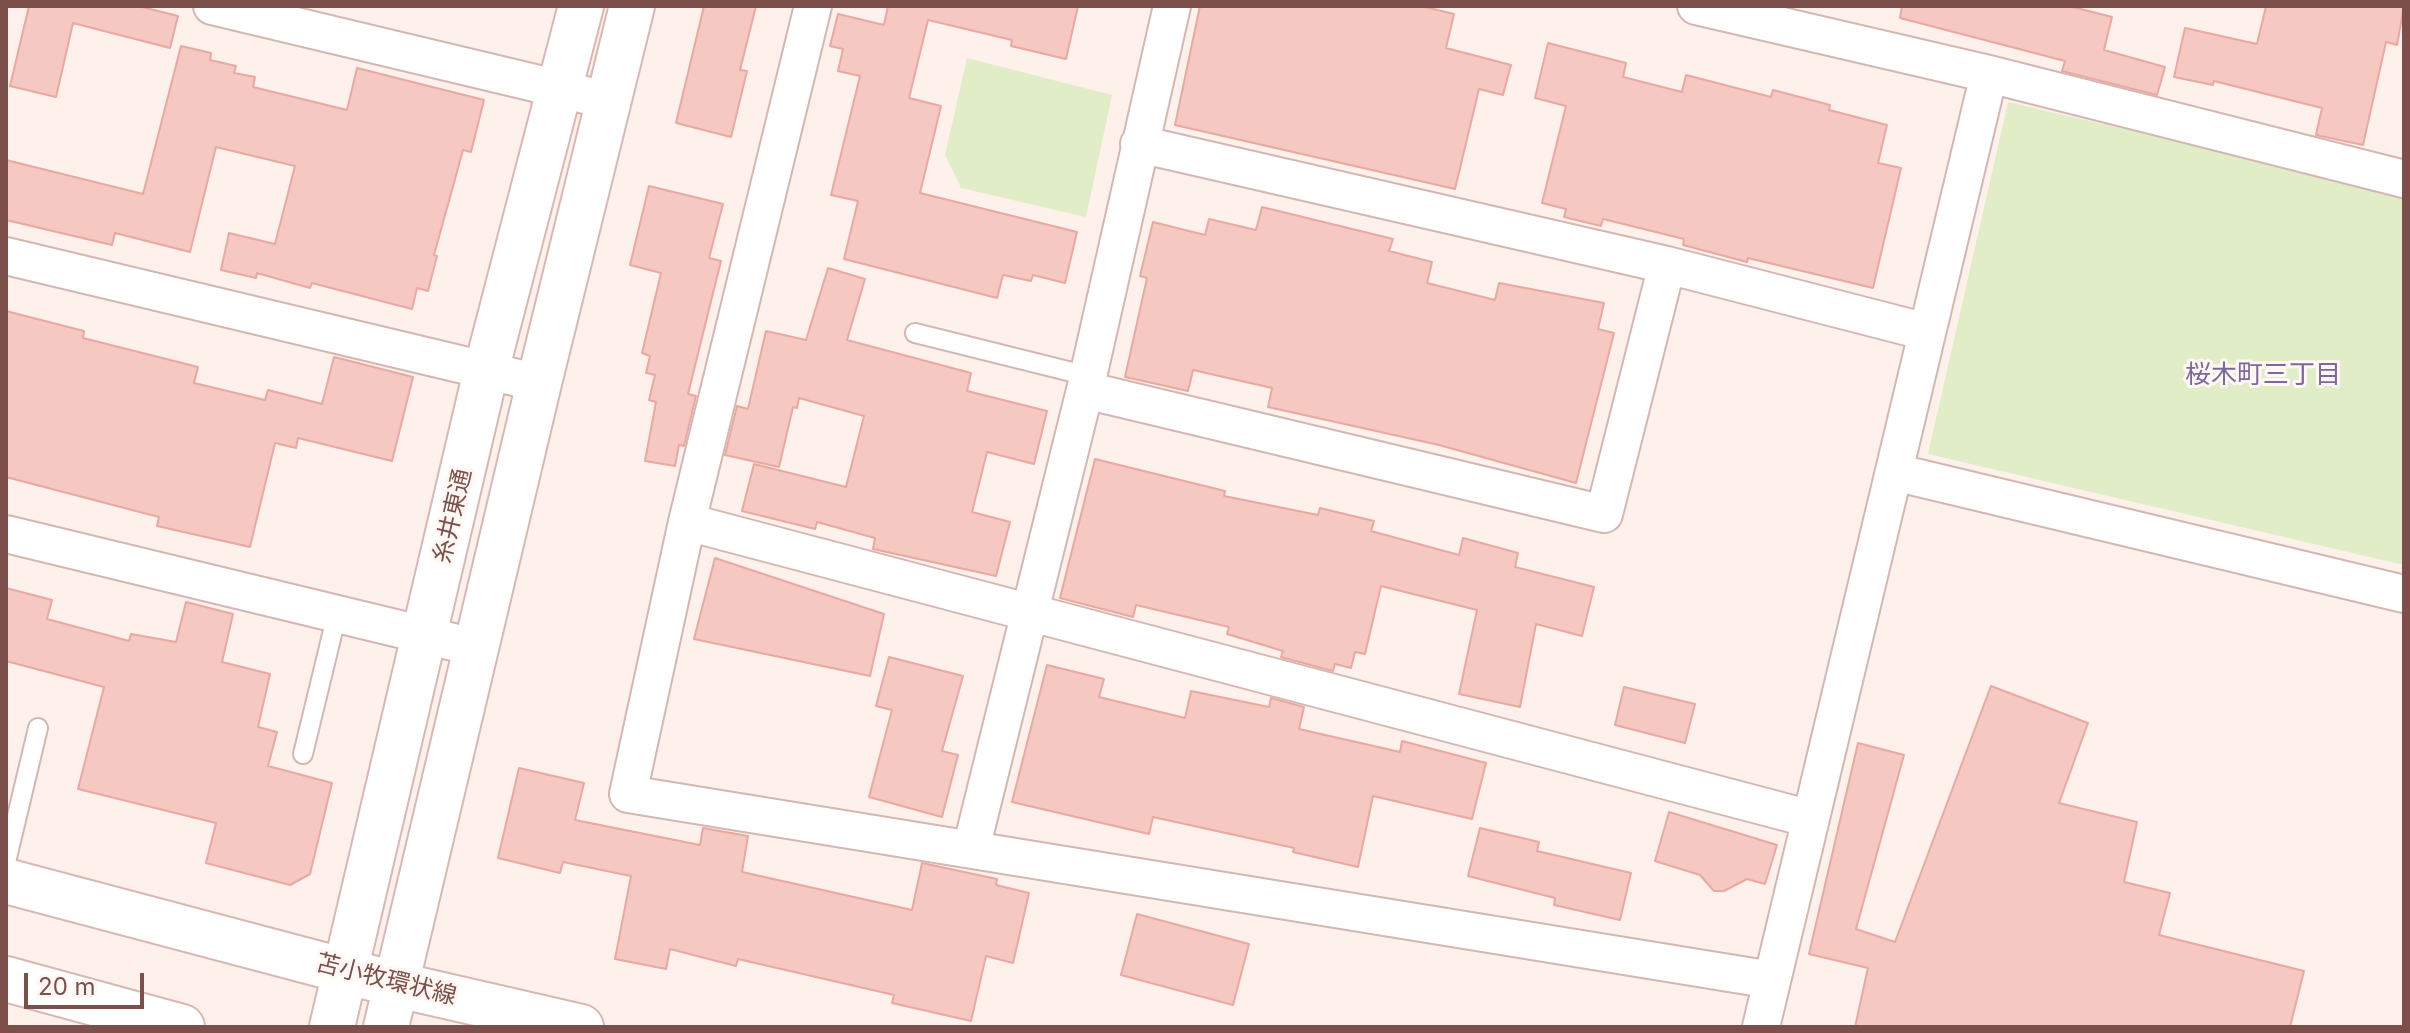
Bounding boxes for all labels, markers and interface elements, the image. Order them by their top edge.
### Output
district label: 桜木町三丁目 [2185,359,2341,391]
street label: 糸井東通 [428,466,478,566]
street label: 苫小牧環状線 [313,949,459,1011]
scale bar [28,957,148,1007]
text: 20 m [38,972,96,1001]

